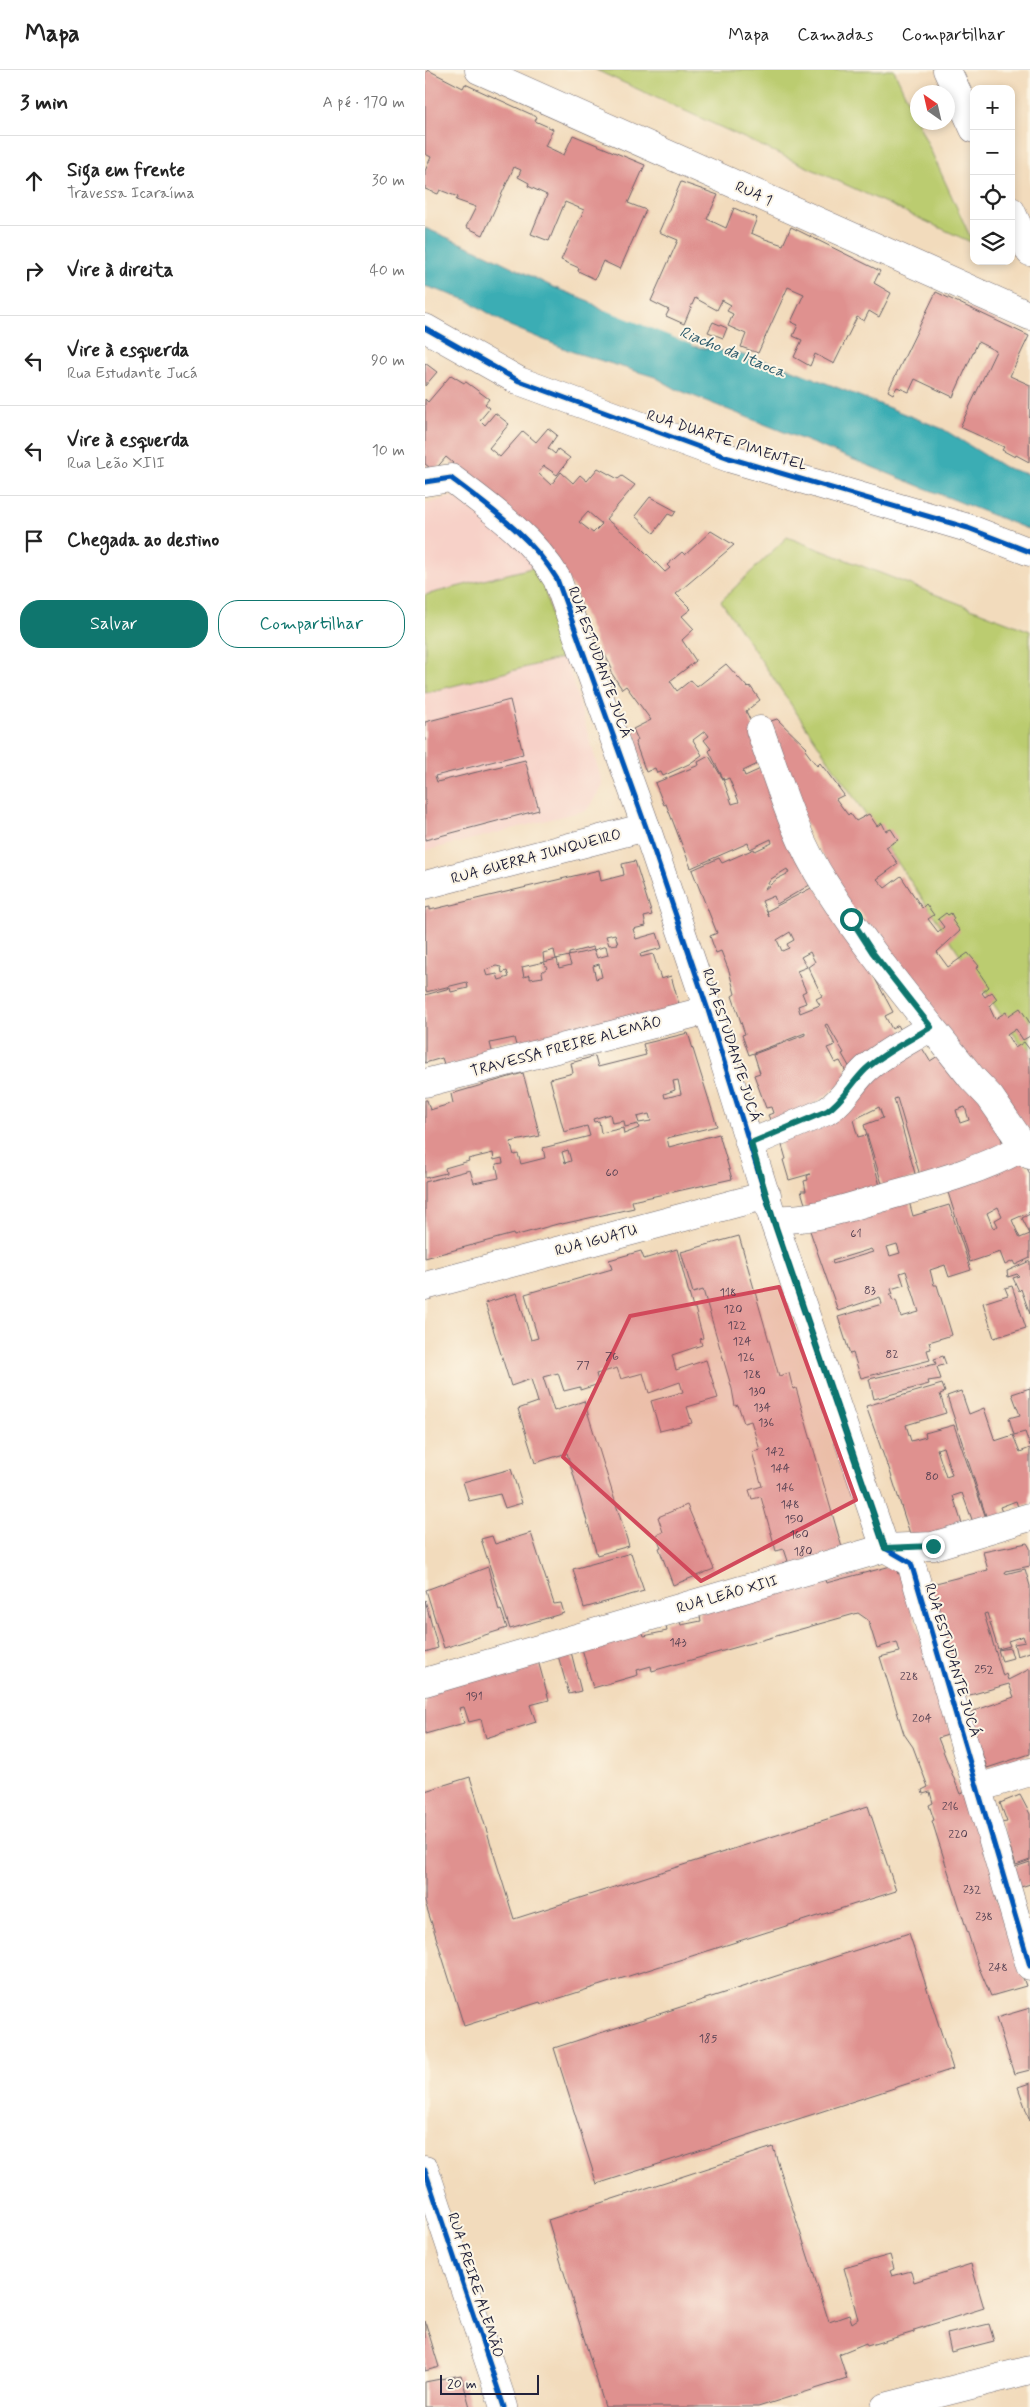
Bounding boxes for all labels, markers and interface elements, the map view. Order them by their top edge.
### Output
text: Mapa [25,19,80,50]
text: Mapa [728,23,769,47]
text: Camadas [797,23,873,47]
text: Compartilhar [901,23,1005,47]
north arrow [910,85,955,130]
map controls [970,85,1015,265]
button: + [970,85,1015,130]
text: 3 min [20,89,68,117]
text: A pé · 170 m [322,92,405,113]
button: − [970,130,1015,175]
text: Siga em frente [67,158,185,183]
icon: ahead [20,167,48,195]
text: 30 m [372,170,405,191]
button: locate [970,175,1015,220]
street label: RUA 1 [732,177,775,211]
text: Travessa Icaraíma [67,183,195,204]
button: layers [970,220,1015,265]
icon: right [20,257,48,285]
text: Vire à direita [67,258,173,283]
text: 40 m [369,260,405,281]
water label: Riacho da Itaoca [676,322,790,384]
text: Vire à esquerda [67,338,189,363]
icon: left [20,347,48,375]
text: 90 m [371,350,405,371]
text: Rua Estudante Jucá [67,363,198,384]
street label: RUA DUARTE PIMENTEL [644,406,810,476]
text: Vire à esquerda [67,428,189,453]
icon: left [20,437,48,465]
text: 10 m [372,440,405,461]
text: Rua Leão XIII [67,453,165,474]
icon: arrive [20,527,48,555]
text: Chegada ao destino [67,528,219,553]
street label: RUA ESTUDANTE JUCÁ [562,584,637,741]
button: Salvar [20,600,208,648]
button: Compartilhar [218,600,405,648]
street label: RUA GUERRA JUNQUEIRO [449,825,624,889]
route start [840,908,863,931]
street label: RUA ESTUDANTE JUCÁ [697,966,766,1124]
street label: TRAVESSA FREIRE ALEMÃO [468,1012,664,1082]
house number: 60 [605,1165,619,1181]
street label: RUA IGUATU [553,1220,640,1262]
house number: 61 [850,1226,862,1242]
house number: 83 [864,1283,876,1299]
house number: 118 [719,1285,737,1301]
house number: 120 [724,1302,742,1318]
house number: 122 [728,1318,746,1334]
house number: 124 [733,1334,751,1350]
house number: 82 [885,1347,899,1363]
house number: 76 [605,1349,619,1365]
house number: 126 [737,1350,755,1366]
house number: 77 [576,1358,590,1374]
house number: 128 [743,1367,761,1383]
house number: 130 [748,1384,766,1400]
house number: 134 [753,1400,771,1416]
house number: 136 [758,1415,774,1431]
house number: 142 [765,1444,785,1460]
house number: 144 [770,1461,790,1477]
house number: 80 [925,1469,939,1485]
house number: 146 [776,1480,794,1496]
house number: 148 [780,1497,800,1513]
house number: 150 [785,1512,803,1528]
house number: 160 [789,1527,809,1543]
route end [922,1535,945,1558]
house number: 180 [793,1544,813,1560]
street label: RUA LEÃO XIII [674,1571,780,1619]
street label: RUA ESTUDANTE JUCÁ [919,1581,986,1740]
house number: 143 [669,1635,687,1651]
house number: 252 [974,1662,994,1678]
house number: 228 [900,1669,918,1685]
house number: 191 [465,1689,483,1705]
house number: 204 [912,1711,932,1727]
house number: 216 [942,1799,959,1815]
house number: 220 [948,1827,968,1843]
house number: 232 [963,1882,981,1898]
house number: 238 [975,1909,993,1925]
house number: 248 [988,1960,1008,1976]
house number: 185 [699,2031,718,2047]
street label: RUA FREIRE ALEMÃO [442,2210,508,2361]
scale bar [440,2372,539,2395]
text: 20 m [447,2375,477,2393]

